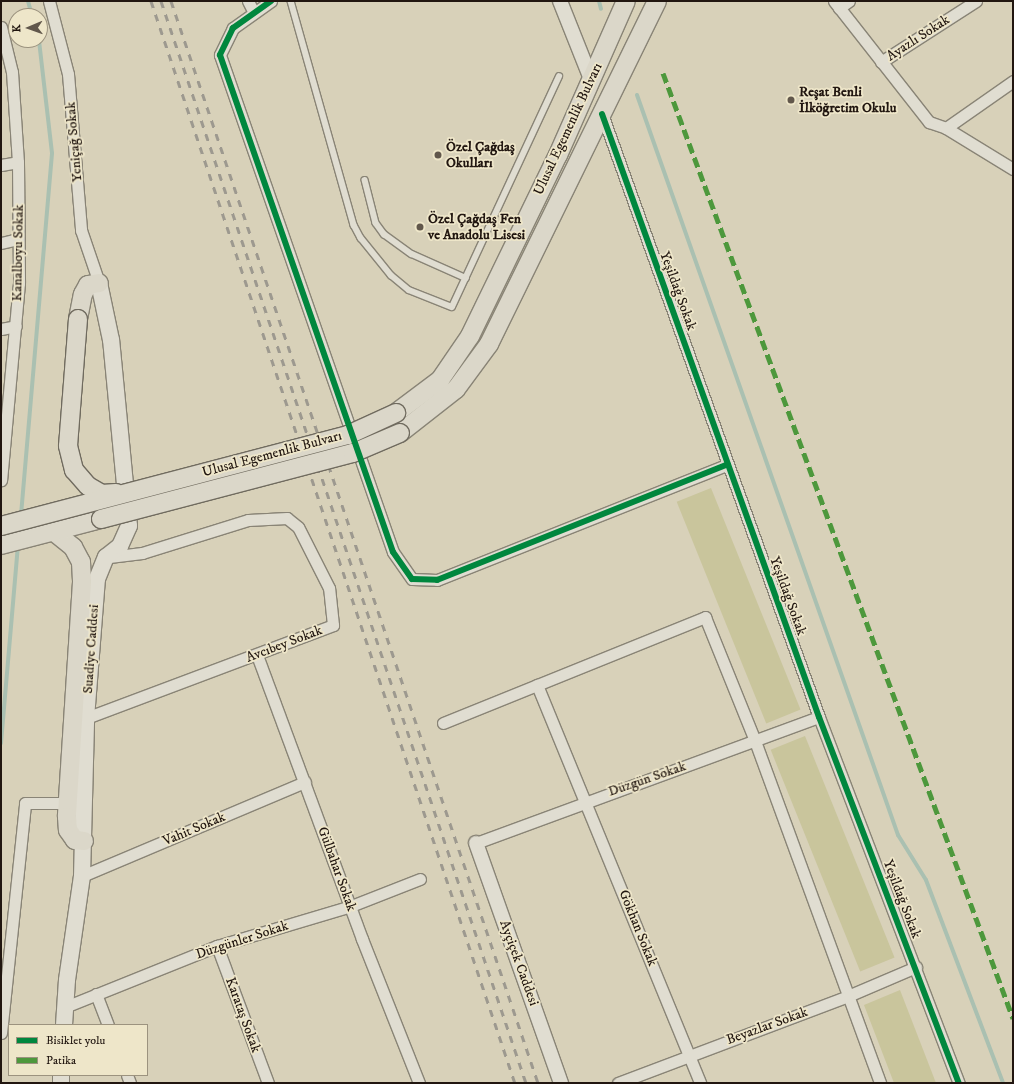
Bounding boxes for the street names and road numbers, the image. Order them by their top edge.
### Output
street label: Ayazlı Sokak [883,11,953,65]
street label: Ulusal Egemenlik Bulvarı [530,60,606,198]
street label: Yeniçağ Sokak [62,101,86,183]
street label: Kanalboyu Sokak [9,204,27,302]
street label: Yeşildağ Sokak [656,249,700,333]
street label: Ulusal Egemenlik Bulvarı [200,427,344,481]
street label: Yeşildağ Sokak [766,554,810,638]
street label: Suadiye Caddesi [80,604,102,694]
street label: Avcıbey Sokak [244,622,324,666]
street label: Düzgün Sokak [606,758,688,800]
street label: Vahit Sokak [160,808,228,850]
street label: Gülbahar Sokak [314,824,360,914]
street label: Yeşildağ Sokak [879,857,925,941]
street label: Gökhan Sokak [615,887,661,969]
street label: Düzgünler Sokak [194,917,290,963]
street label: Ayçiçek Caddesi [496,918,542,1008]
street label: Karataş Sokak [222,975,264,1055]
street label: Beyazlar Sokak [724,1003,810,1049]

